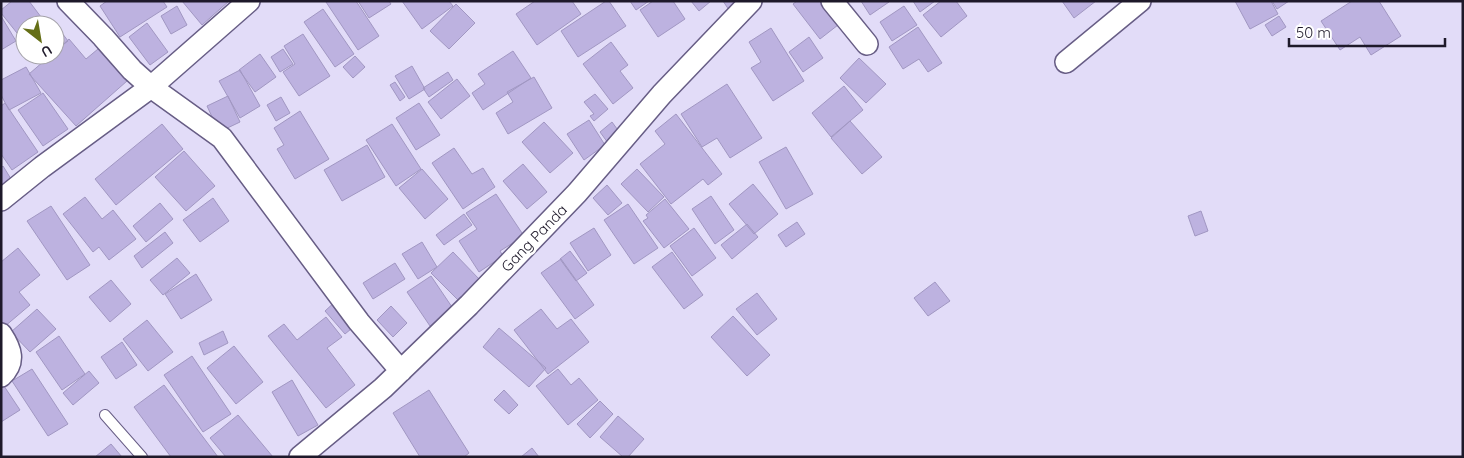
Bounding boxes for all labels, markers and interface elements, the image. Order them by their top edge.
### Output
north arrow [15,15,65,65]
scale bar [1289,15,1445,47]
text: 50 m [1296,23,1331,42]
text: U [38,41,56,61]
street label: Gang Panda [497,200,571,276]

